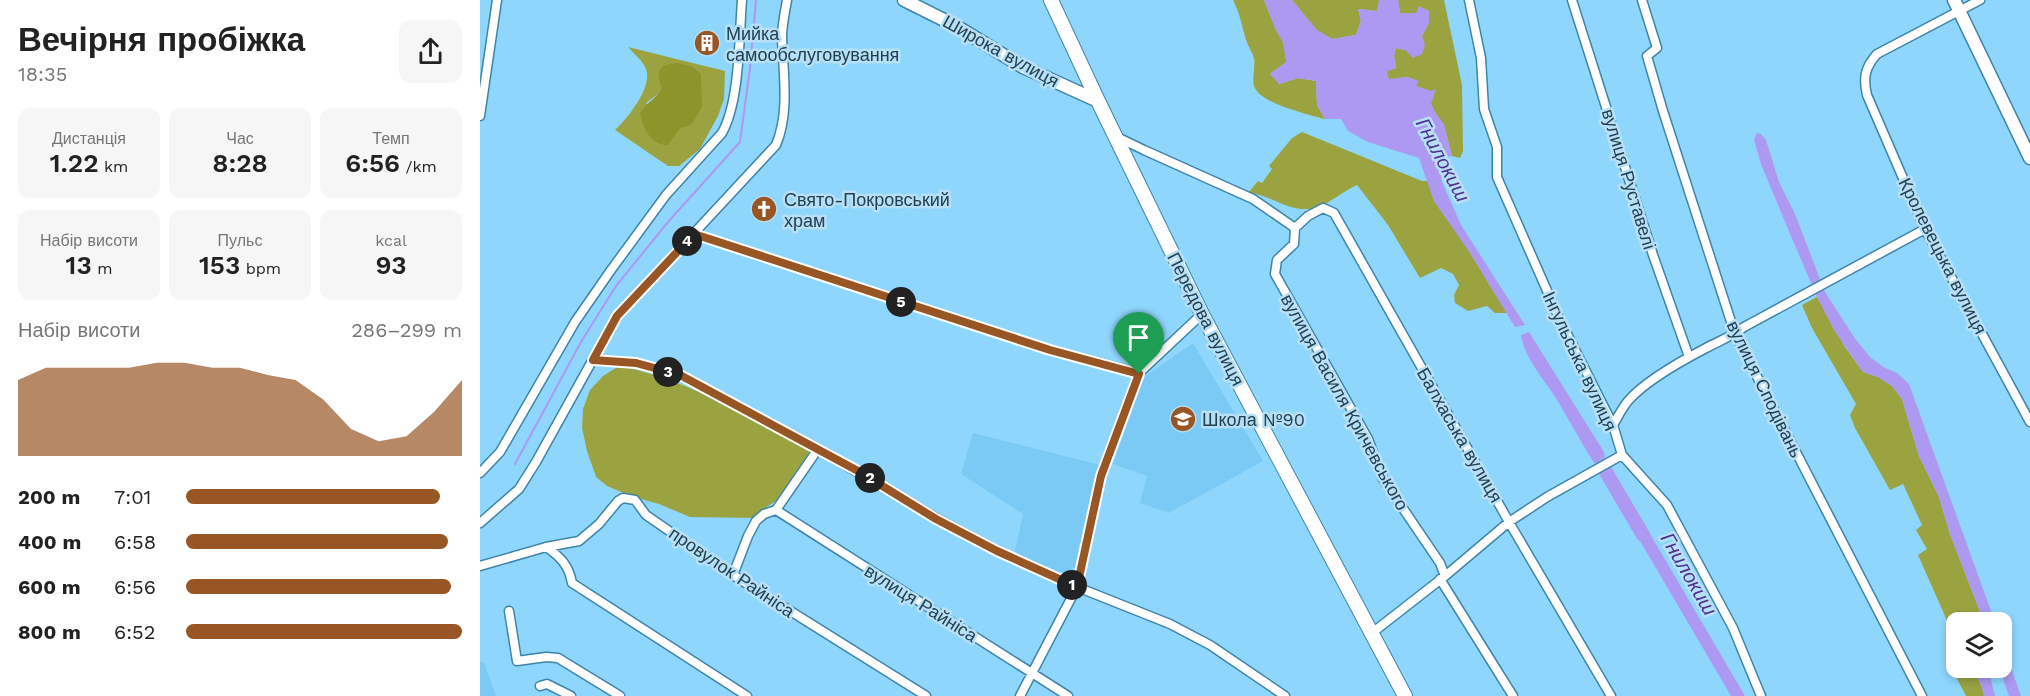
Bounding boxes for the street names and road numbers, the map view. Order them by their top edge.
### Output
street label: Широка вулиця [939,10,1063,92]
street label: вулиця Руставелі [1598,106,1660,252]
street label: Кролевецька вулиця [1894,174,1992,338]
street label: Передова вулиця [1163,249,1249,389]
street label: Інгульська вулиця [1539,288,1621,434]
street label: вулиця Василя Кричевського [1277,290,1413,514]
street label: вулиця Сподівань [1723,317,1807,461]
street label: Балхаська вулиця [1413,364,1507,506]
street label: провулок Райніса [665,522,799,622]
street label: вулиця Райніса [861,560,982,647]

